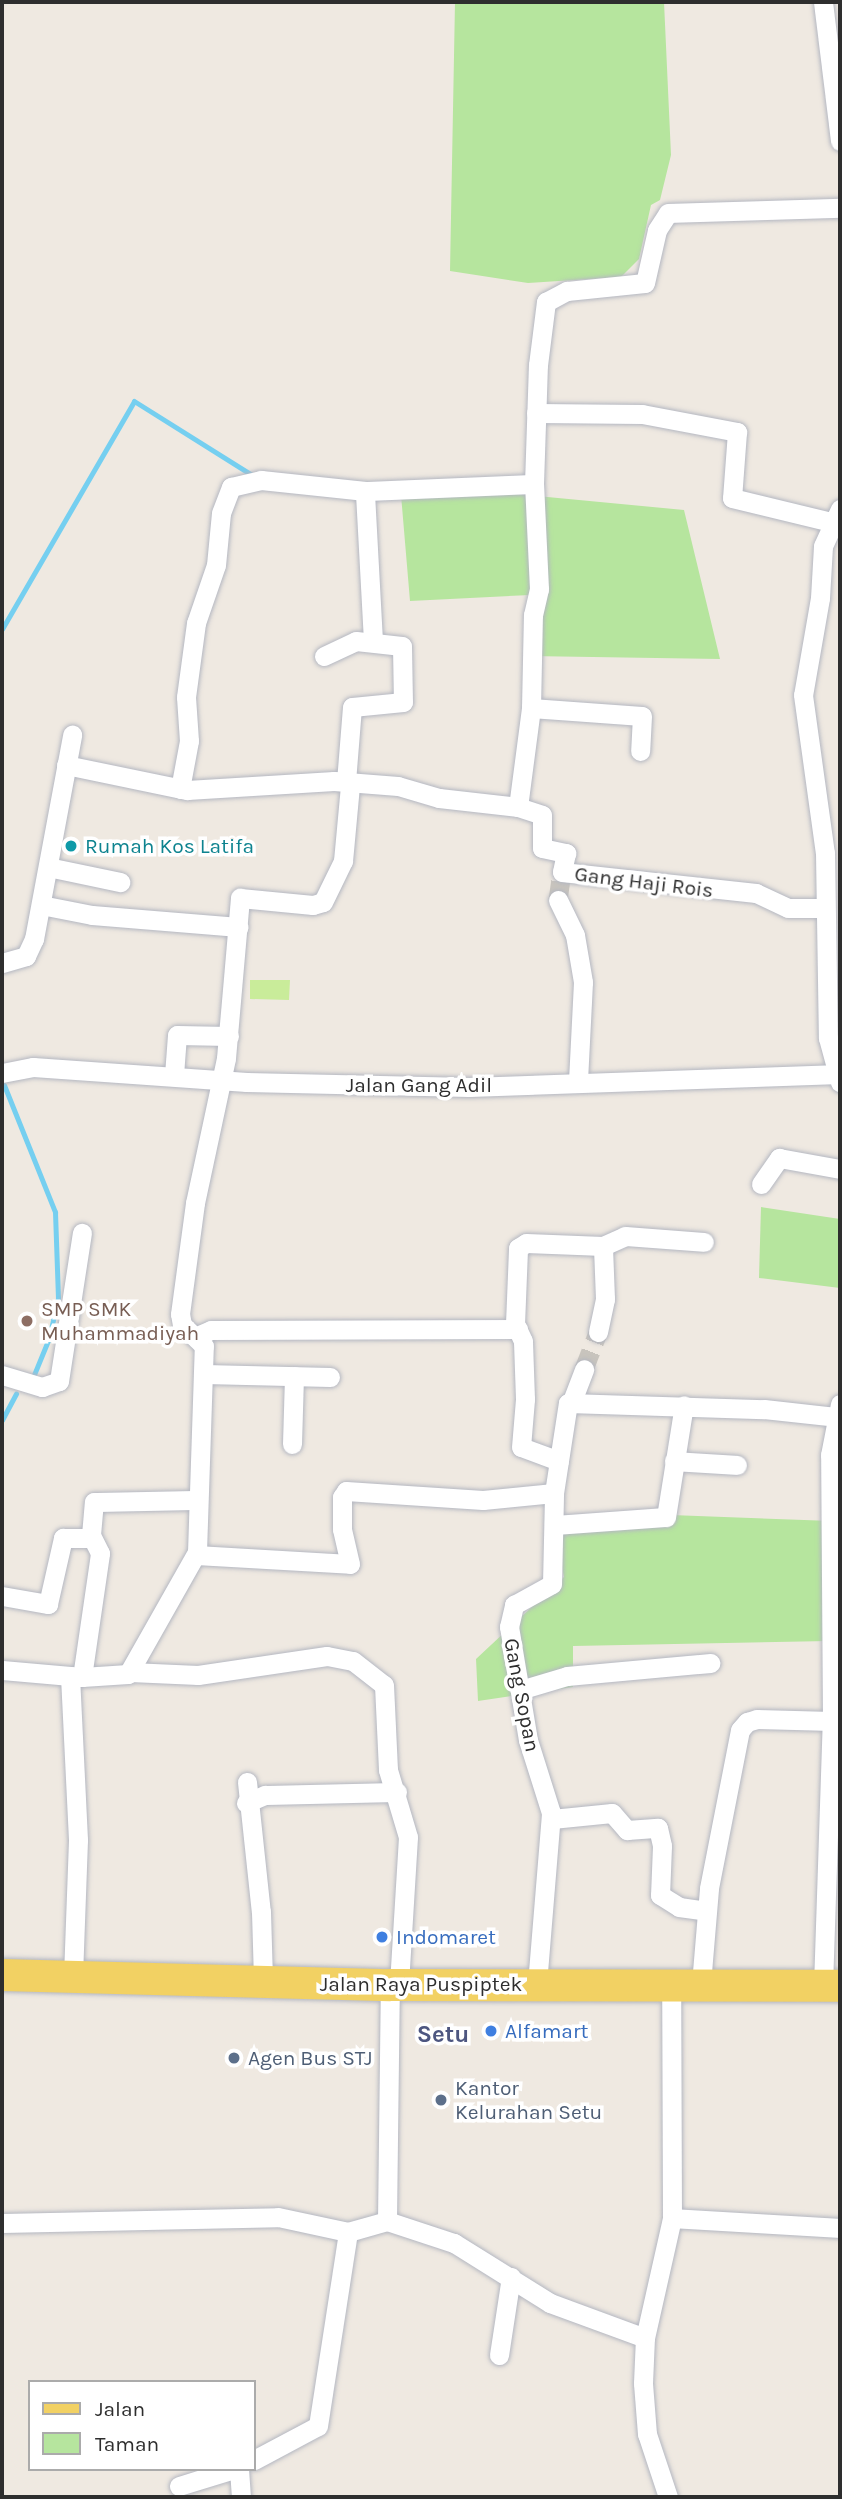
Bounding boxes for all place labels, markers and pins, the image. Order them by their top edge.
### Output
place label: Rumah Kos Latifa [85,833,254,859]
marker: Rumah Kos Latifa [63,838,79,854]
place label: SMP SMK Muhammadiyah [41,1296,199,1346]
marker: SMP SMK Muhammadiyah [19,1313,35,1329]
place label: Indomaret [396,1924,496,1950]
marker: Indomaret [374,1929,390,1945]
place label: Alfamart [505,2018,588,2044]
marker: Alfamart [483,2023,499,2039]
place label: Agen Bus STJ [248,2045,372,2071]
marker: Agen Bus STJ [226,2050,242,2066]
place label: Kantor Kelurahan Setu [455,2075,602,2125]
marker: Kantor Kelurahan Setu [433,2092,449,2108]

